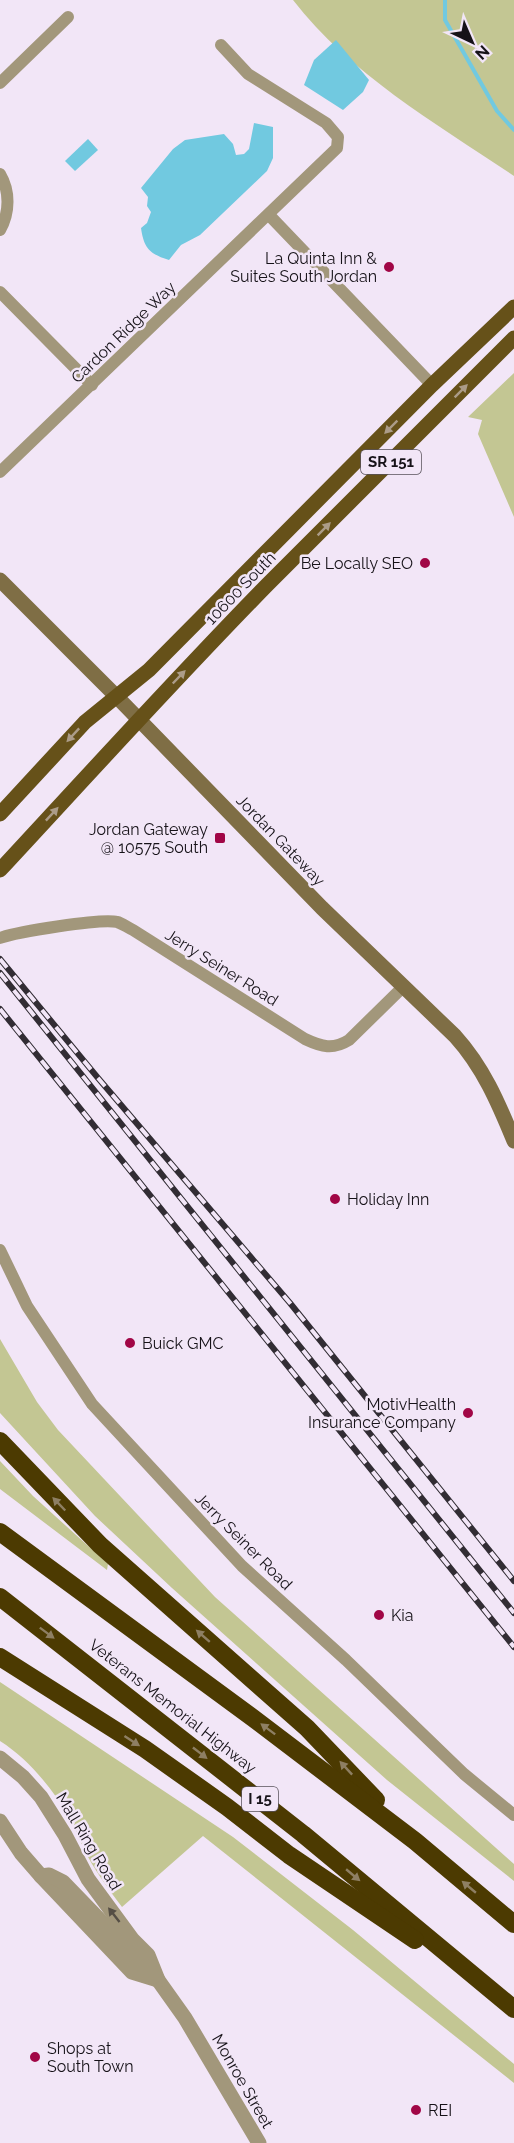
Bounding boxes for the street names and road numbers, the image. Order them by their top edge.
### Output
street label: Cardon Ridge Way [67,278,180,387]
road number: SR 151 [361,450,421,474]
street label: 10600 South [201,548,280,629]
street label: Jordan Gateway [232,791,329,890]
street label: Jerry Seiner Road [162,925,282,1010]
street label: Jerry Seiner Road [191,1489,296,1594]
street label: Veterans Memorial Highway [85,1635,260,1778]
road number: I 15 [242,1787,278,1811]
street label: Mall Ring Road [52,1789,125,1894]
street label: Monroe Street [208,2031,277,2132]

